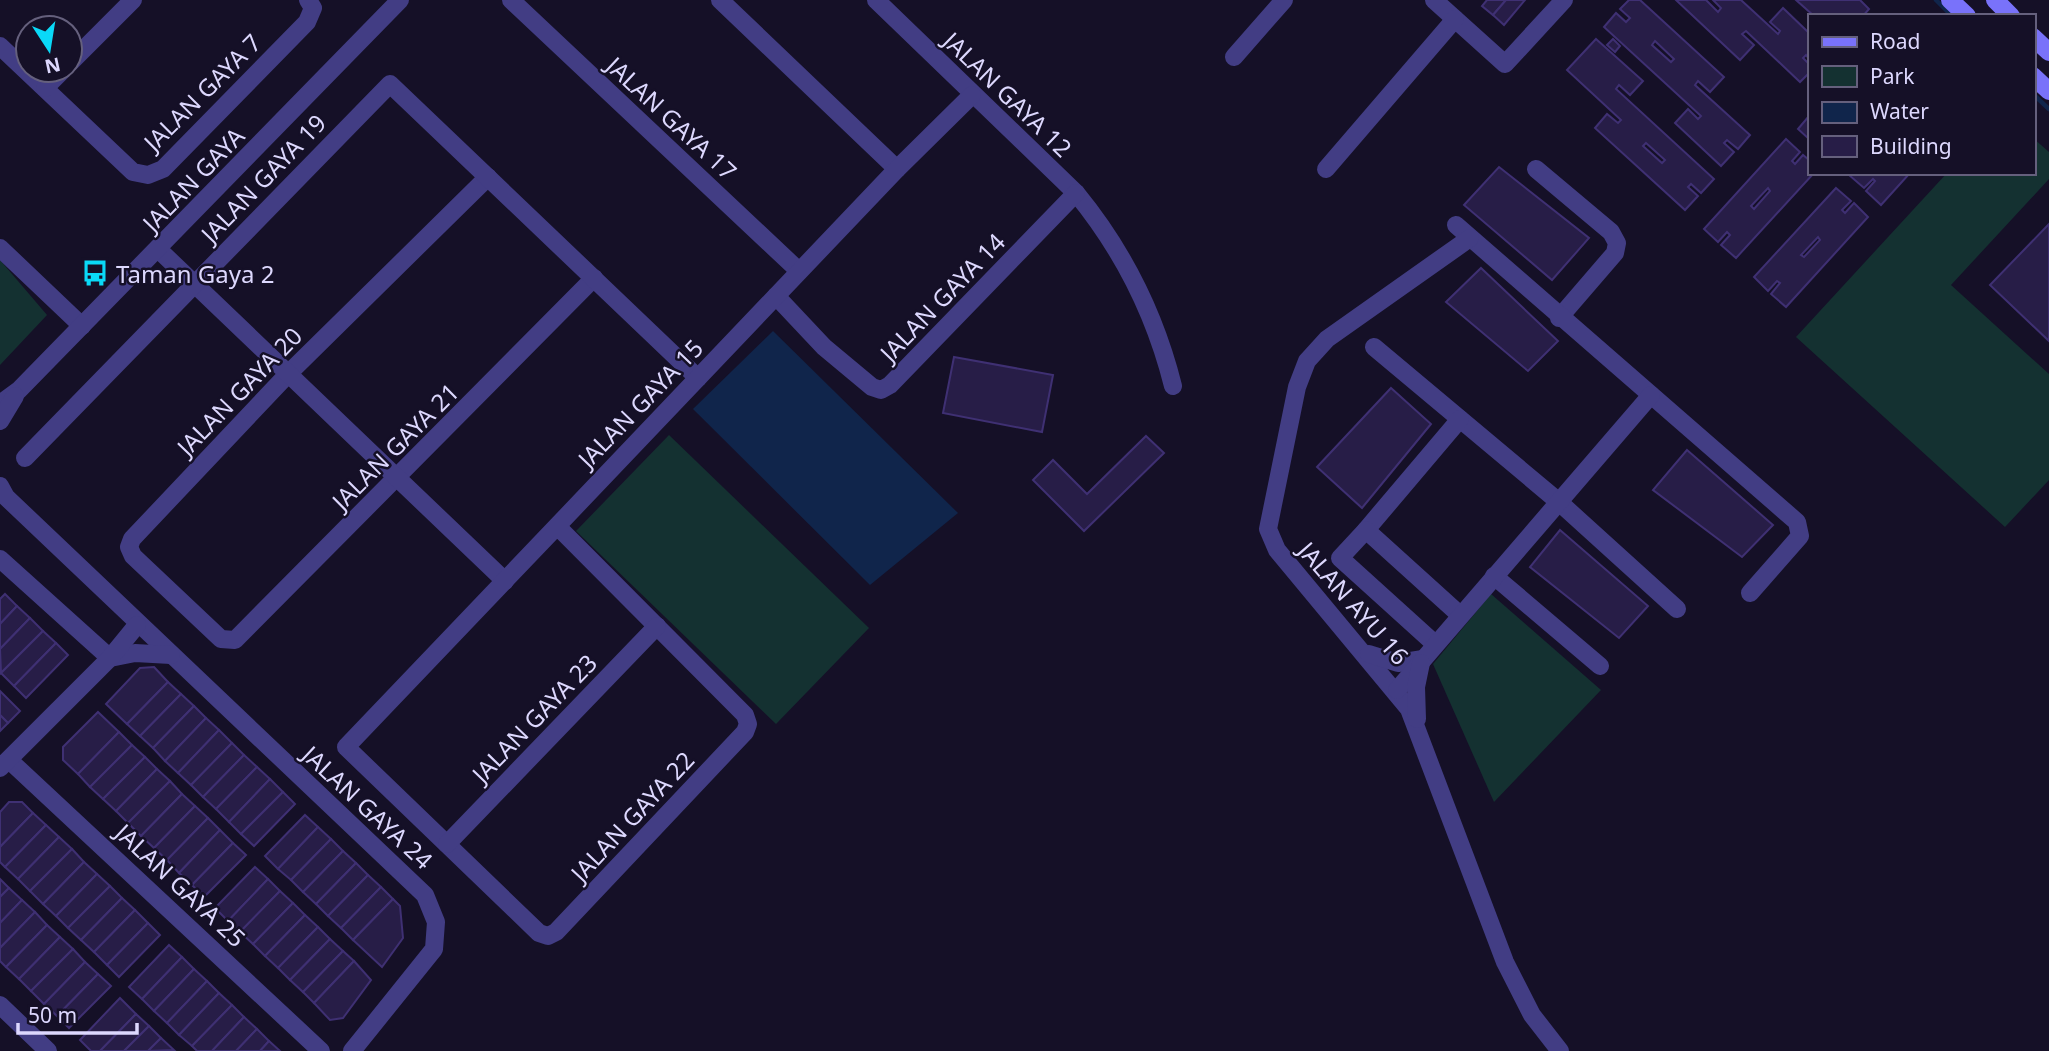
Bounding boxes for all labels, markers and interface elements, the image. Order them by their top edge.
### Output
north arrow [14,14,84,84]
legend [1808,14,2035,175]
street label: JALAN GAYA 12 [935,23,1079,164]
street label: JALAN GAYA 7 [135,26,268,159]
text: Road [1870,27,1920,55]
street label: JALAN GAYA 17 [598,48,744,187]
text: N [42,51,63,80]
text: Park [1870,62,1915,90]
text: Water [1870,97,1929,125]
street label: JALAN GAYA 19 [192,107,333,251]
street label: JALAN GAYA [133,119,252,240]
text: Building [1870,132,1952,160]
street label: JALAN GAYA 14 [871,225,1012,370]
place label: Taman Gaya 2 [116,257,274,290]
bus stop icon: Taman Gaya 2 [80,258,110,288]
street label: JALAN GAYA 20 [168,320,309,464]
street label: JALAN GAYA 15 [569,332,710,476]
street label: JALAN GAYA 21 [323,375,466,518]
street label: JALAN AYU 16 [1290,533,1417,672]
street label: JALAN GAYA 23 [463,647,604,791]
street label: JALAN GAYA 24 [294,737,440,876]
street label: JALAN GAYA 22 [562,744,701,890]
street label: JALAN GAYA 25 [107,815,253,954]
scale bar [18,992,136,1036]
text: 50 m [28,1001,77,1029]

